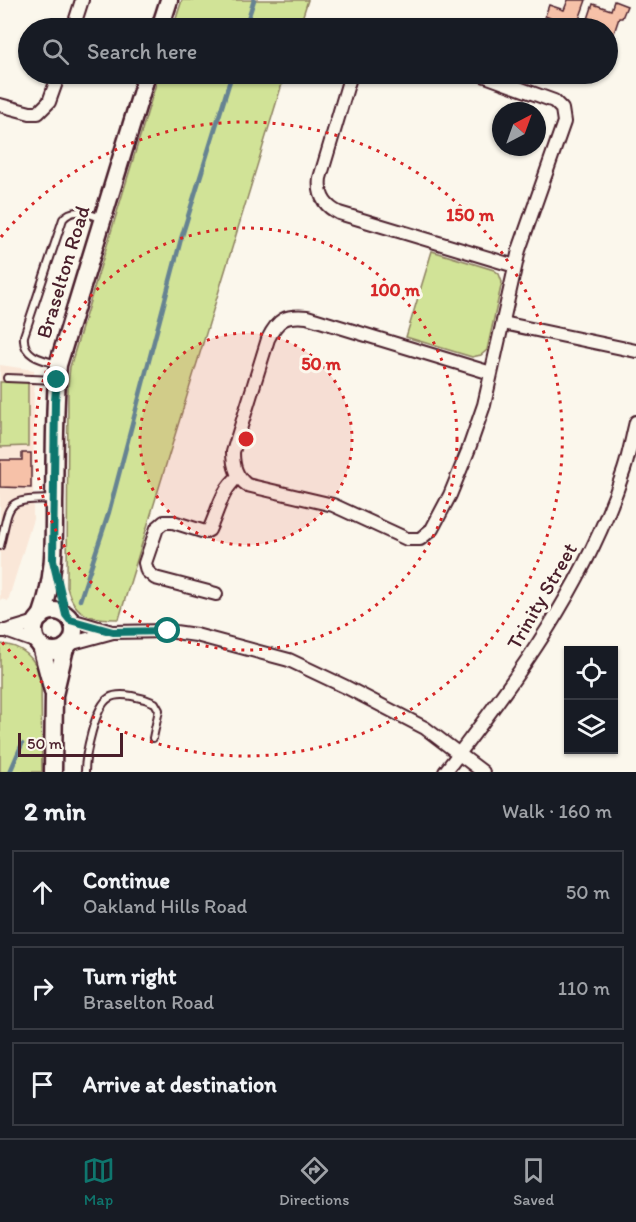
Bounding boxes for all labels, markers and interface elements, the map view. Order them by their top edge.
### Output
search box [18,18,618,84]
icon: search [39,35,72,68]
text: Search here [87,38,197,65]
north arrow [492,102,546,156]
street label: Braselton Road [30,202,95,341]
text: 150 m [446,204,495,226]
text: 100 m [370,279,421,301]
text: 50 m [301,353,342,375]
route end [43,366,69,392]
centre of rings [236,429,256,449]
street label: Trinity Street [501,538,582,653]
route start [154,617,180,643]
map controls [564,646,618,754]
button: locate [564,646,618,700]
button: layers [564,700,618,754]
scale bar [18,730,123,758]
text: 50 m [27,734,62,753]
text: 2 min [24,795,86,827]
text: Walk · 160 m [502,799,612,823]
text: Continue [83,867,170,894]
icon: ahead [26,876,59,909]
text: 50 m [566,880,610,904]
text: Oakland Hills Road [83,894,247,918]
text: Turn right [83,963,177,990]
icon: right [26,972,59,1005]
text: 110 m [558,976,610,1000]
text: Braselton Road [83,990,214,1014]
icon: arrive [26,1068,59,1101]
text: Arrive at destination [83,1071,277,1098]
tab: Map [82,1154,115,1209]
tab: Directions [279,1154,349,1209]
tab: Saved [513,1154,554,1209]

